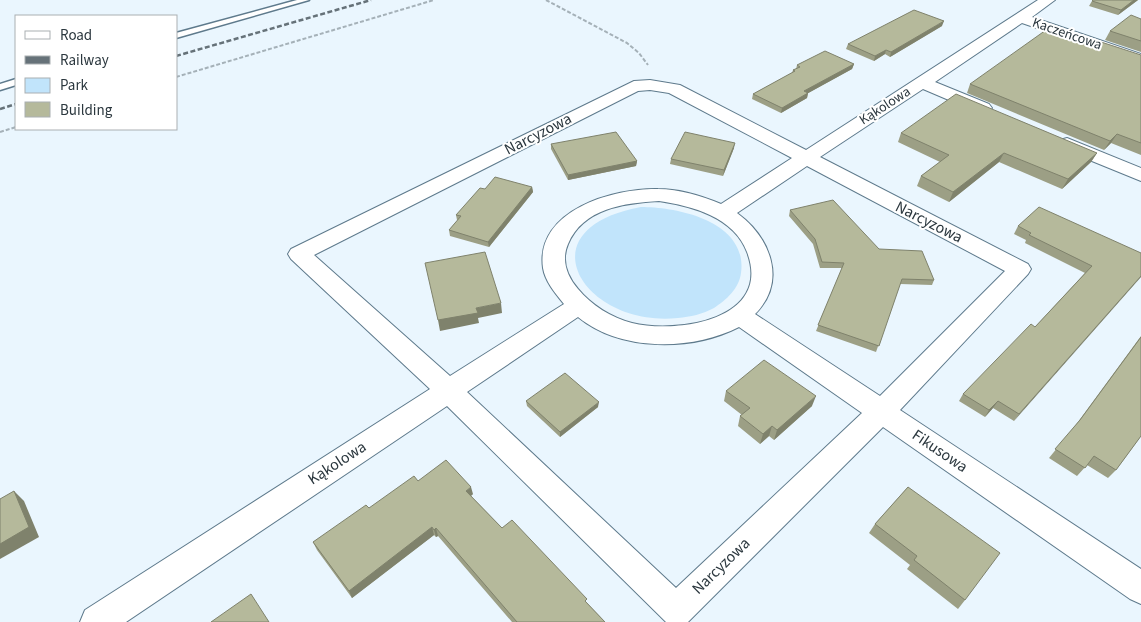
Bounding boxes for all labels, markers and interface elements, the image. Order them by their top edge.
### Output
street label: Kaczeńcowa [1029,13,1105,55]
legend [15,15,178,130]
text: Road [60,25,92,46]
text: Railway [60,50,109,71]
text: Park [60,75,89,96]
street label: Kąkolowa [855,82,915,130]
text: Building [60,100,113,121]
street label: Narcyzowa [500,108,576,160]
street label: Narcyzowa [891,196,967,248]
street label: Fikusowa [908,424,972,478]
street label: Kąkolowa [303,436,371,490]
street label: Narcyzowa [687,533,755,599]

